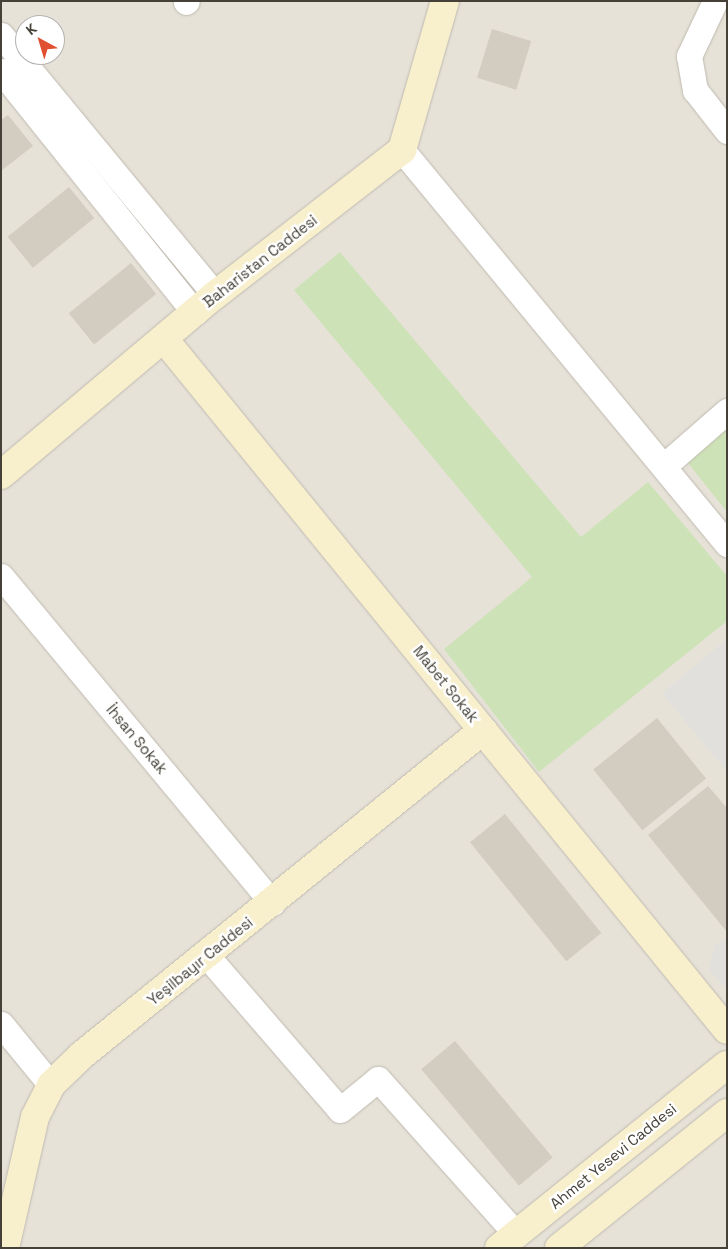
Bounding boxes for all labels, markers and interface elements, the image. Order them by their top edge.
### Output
north arrow [15,15,65,65]
text: K [22,19,40,39]
street label: Baharistan Caddesi [199,211,321,311]
street label: Mabet Sokak [410,642,482,726]
street label: İhsan Sokak [103,700,171,778]
street label: Yeşilbayır Caddesi [144,913,256,1009]
street label: Ahmet Yesevi Caddesi [546,1099,680,1213]

